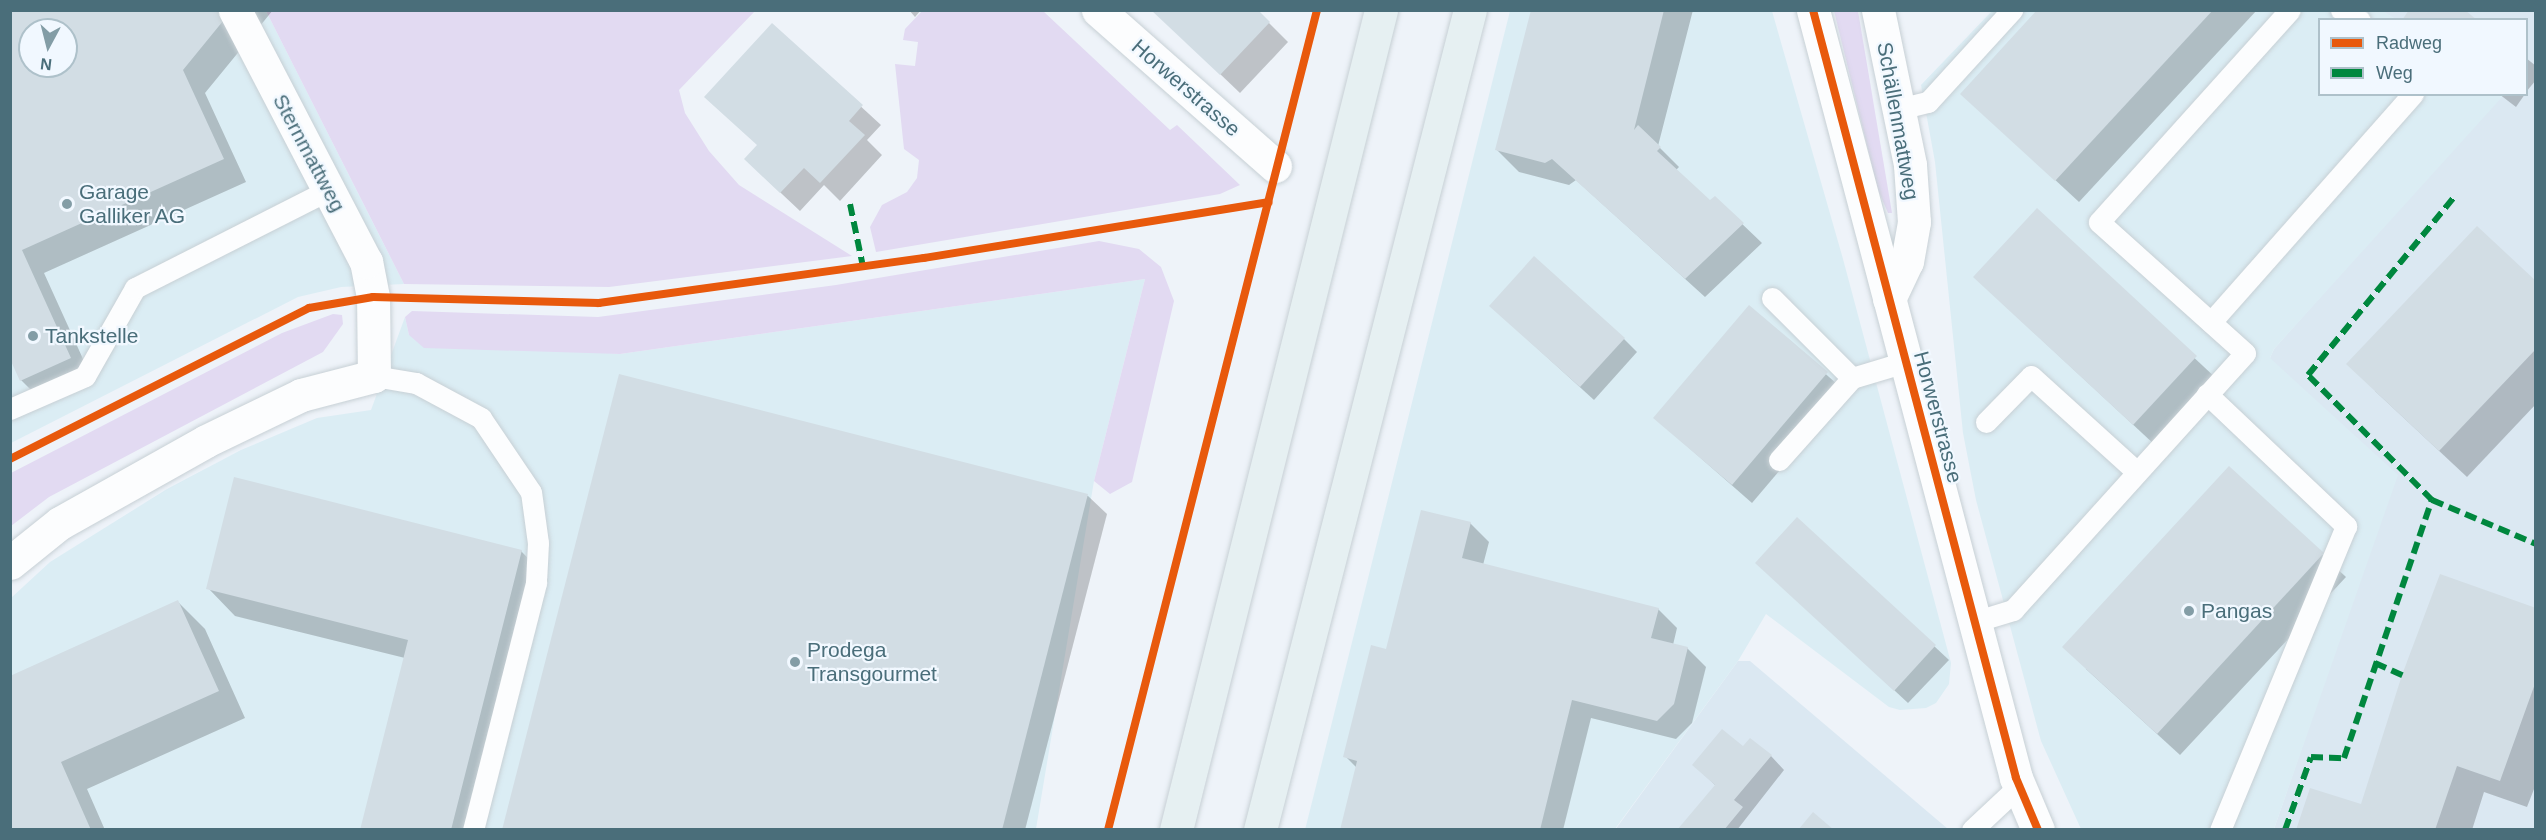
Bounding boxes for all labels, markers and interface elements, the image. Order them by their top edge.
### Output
north arrow [18,18,78,78]
legend [2318,18,2528,96]
text: Radweg [2376,33,2442,53]
street label: Horwerstrasse [1127,34,1245,142]
street label: Schällenmattweg [1872,40,1924,202]
text: N [39,55,53,74]
text: Weg [2376,63,2413,83]
street label: Sternmattweg [267,90,351,216]
place label: Garage Galliker AG [79,179,186,229]
marker: Garage Galliker AG [60,197,74,211]
place label: Tankstelle [45,323,138,349]
marker: Tankstelle [26,329,40,343]
street label: Horwerstrasse [1908,348,1968,486]
place label: Pangas [2201,598,2272,624]
marker: Pangas [2182,604,2196,618]
place label: Prodega Transgourmet [807,637,937,687]
marker: Prodega Transgourmet [788,655,802,669]

